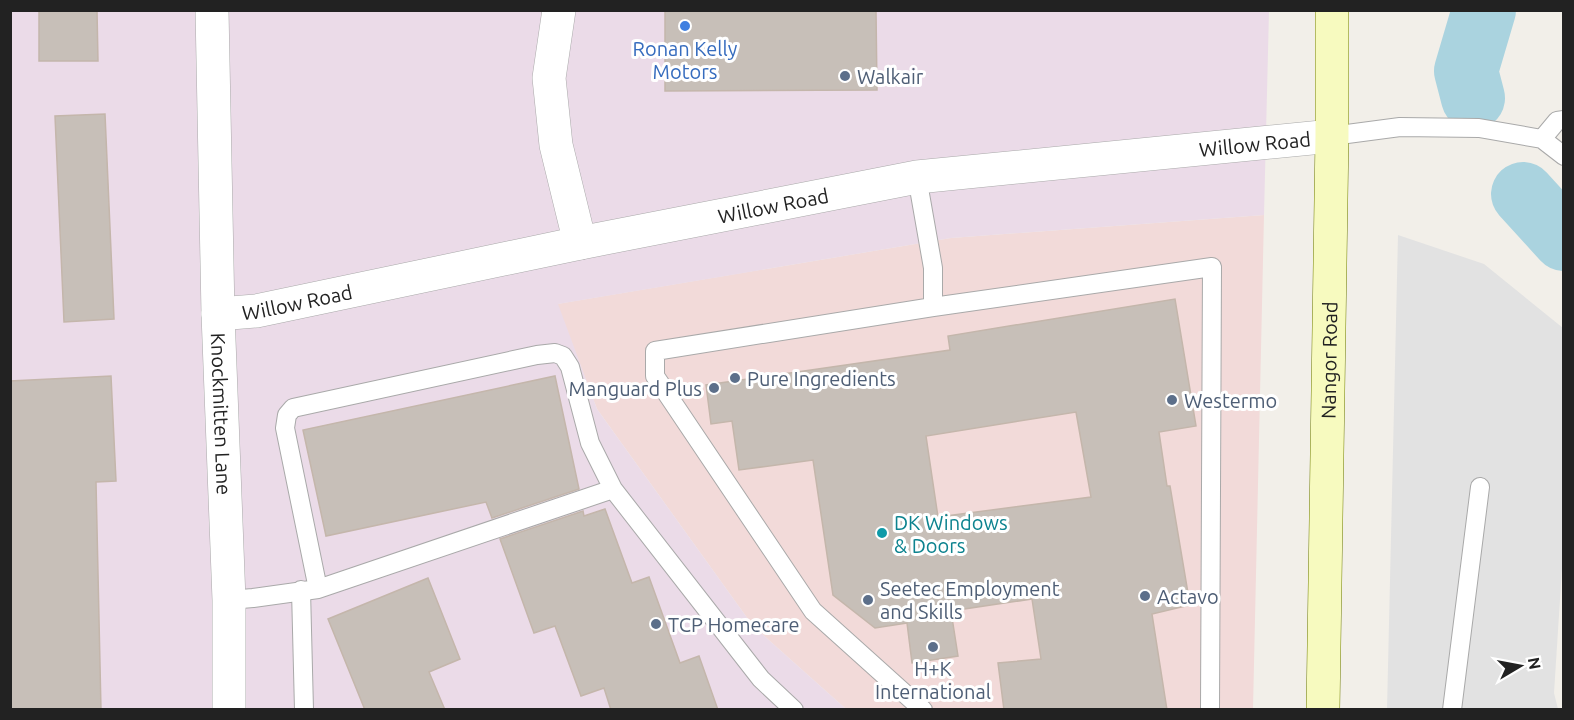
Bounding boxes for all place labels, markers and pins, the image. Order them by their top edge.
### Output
marker: Ronan Kelly Motors [678,19,692,33]
place label: Ronan Kelly Motors [633,37,738,83]
place label: Walkair [857,65,924,88]
marker: Walkair [838,69,852,83]
place label: Pure Ingredients [747,367,896,390]
marker: Pure Ingredients [728,371,742,385]
place label: Manguard Plus [569,377,702,400]
marker: Manguard Plus [707,381,721,395]
place label: Westermo [1184,389,1277,412]
marker: Westermo [1165,393,1179,407]
place label: DK Windows & Doors [894,511,1008,557]
marker: DK Windows & Doors [875,526,889,540]
place label: Seetec Employment and Skills [880,577,1060,623]
place label: Actavo [1157,585,1219,608]
marker: Actavo [1138,589,1152,603]
marker: Seetec Employment and Skills [861,593,875,607]
place label: TCP Homecare [668,613,800,636]
marker: TCP Homecare [649,617,663,631]
marker: H+K International [926,640,940,654]
place label: H+K International [875,657,991,703]

